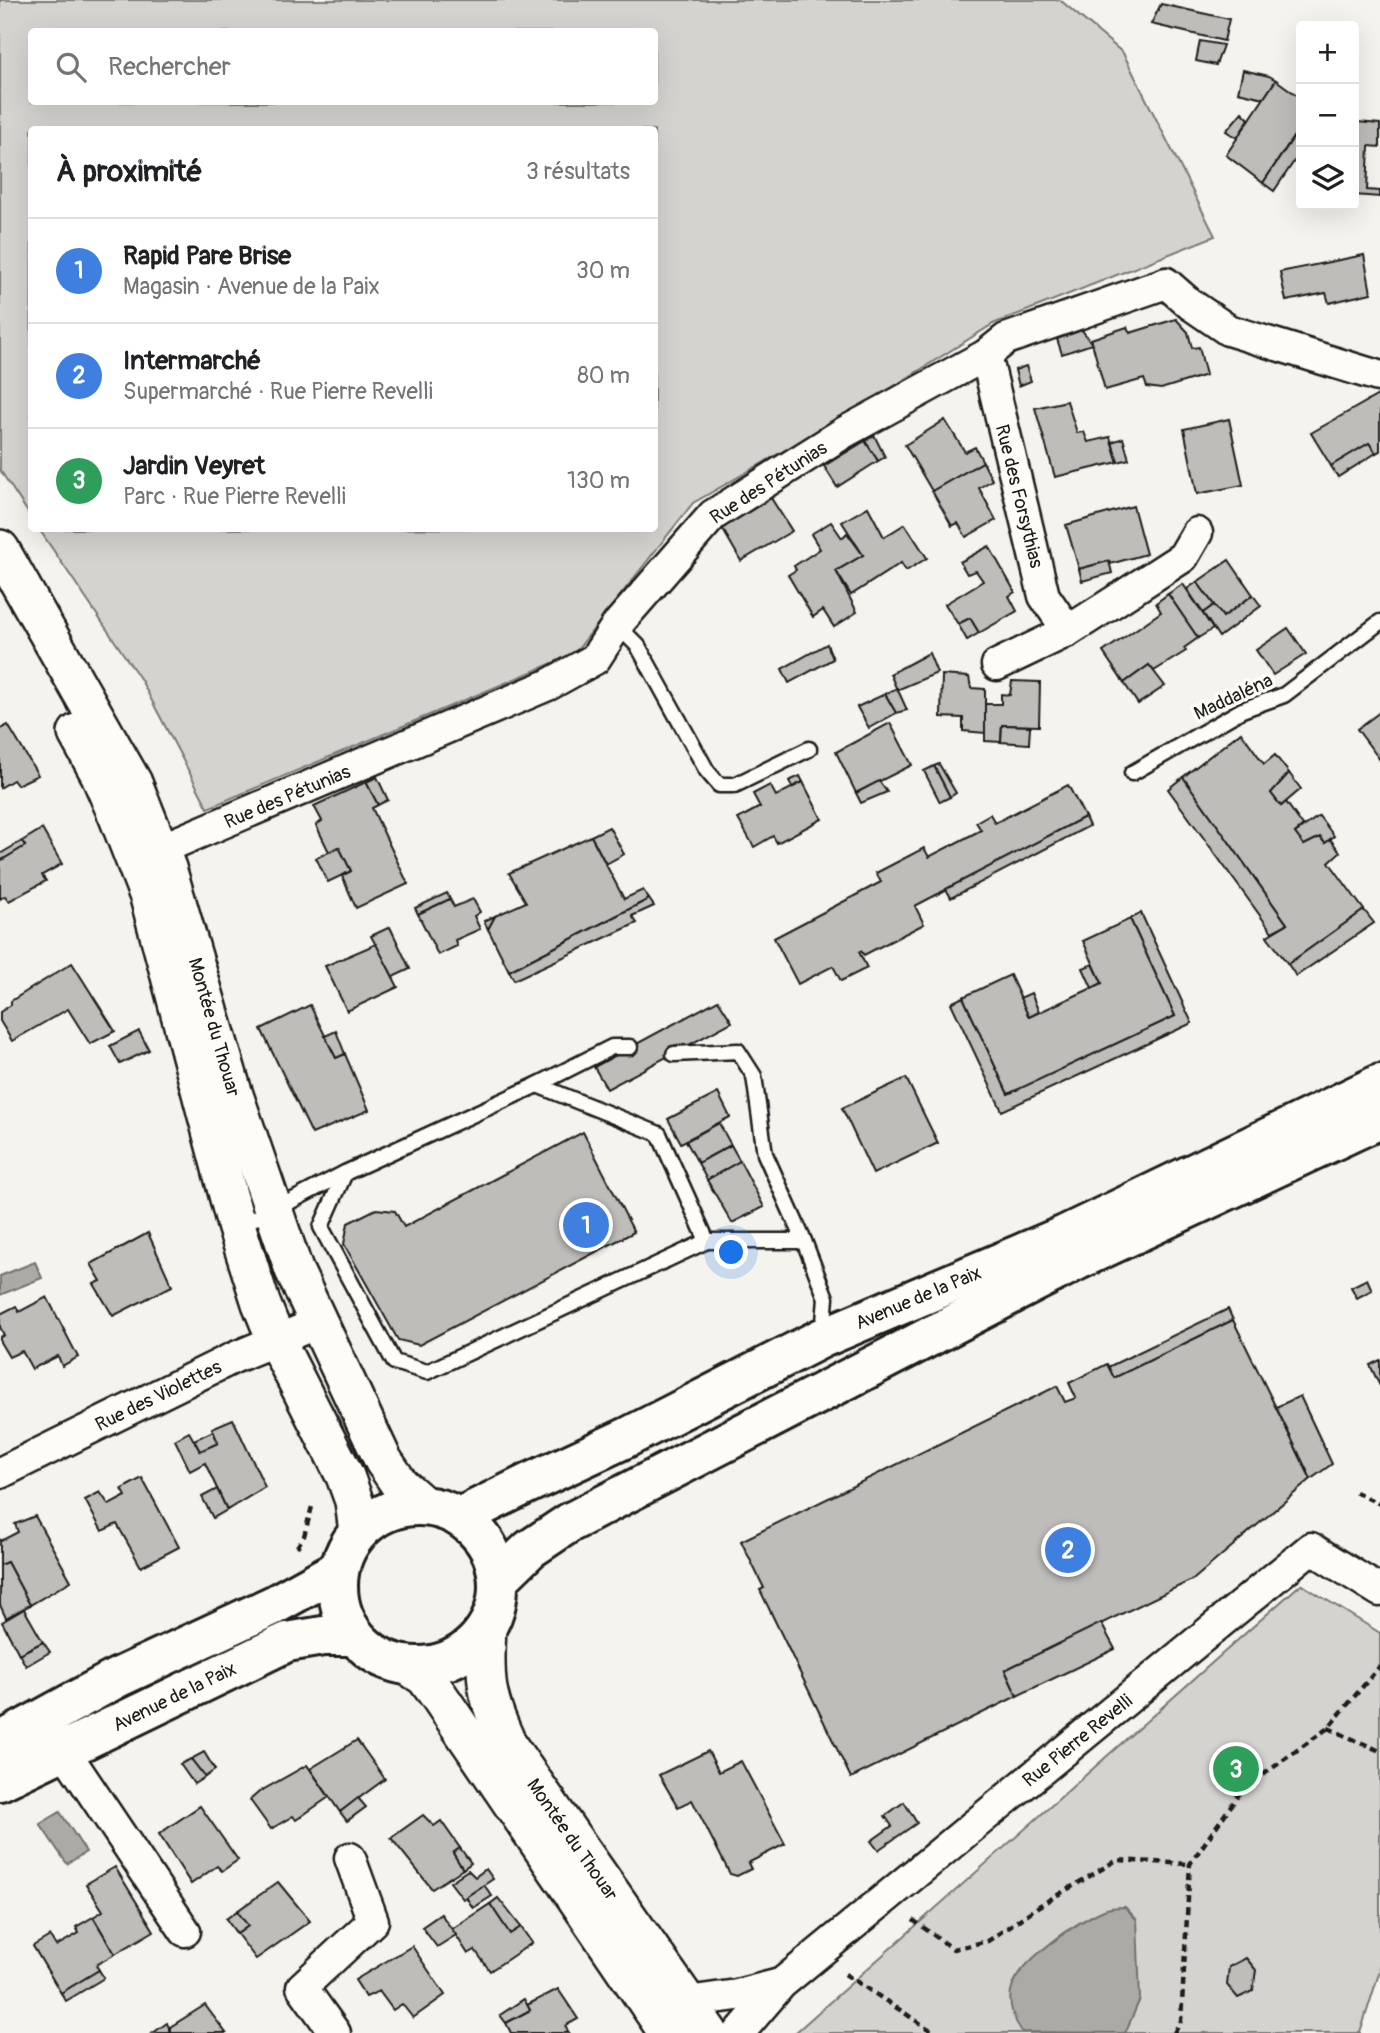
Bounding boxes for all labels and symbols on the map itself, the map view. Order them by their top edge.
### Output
street label: Rue des Forsythias [990,422,1049,571]
street label: Rue des Pétunias [705,436,832,530]
street label: Maddaléna [1190,668,1277,726]
street label: Rue des Pétunias [221,759,355,834]
street label: Montée du Thouar [183,955,245,1100]
pin: 1 [563,1199,609,1251]
your location [714,1235,748,1269]
street label: Avenue de la Paix [852,1261,985,1335]
street label: Rue des Violettes [91,1355,226,1437]
pin: 2 [1045,1524,1091,1576]
street label: Avenue de la Paix [109,1657,240,1737]
street label: Rue Pierre Revelli [1018,1689,1138,1792]
pin: 3 [1213,1743,1259,1795]
street label: Montée du Thouar [521,1774,623,1905]

